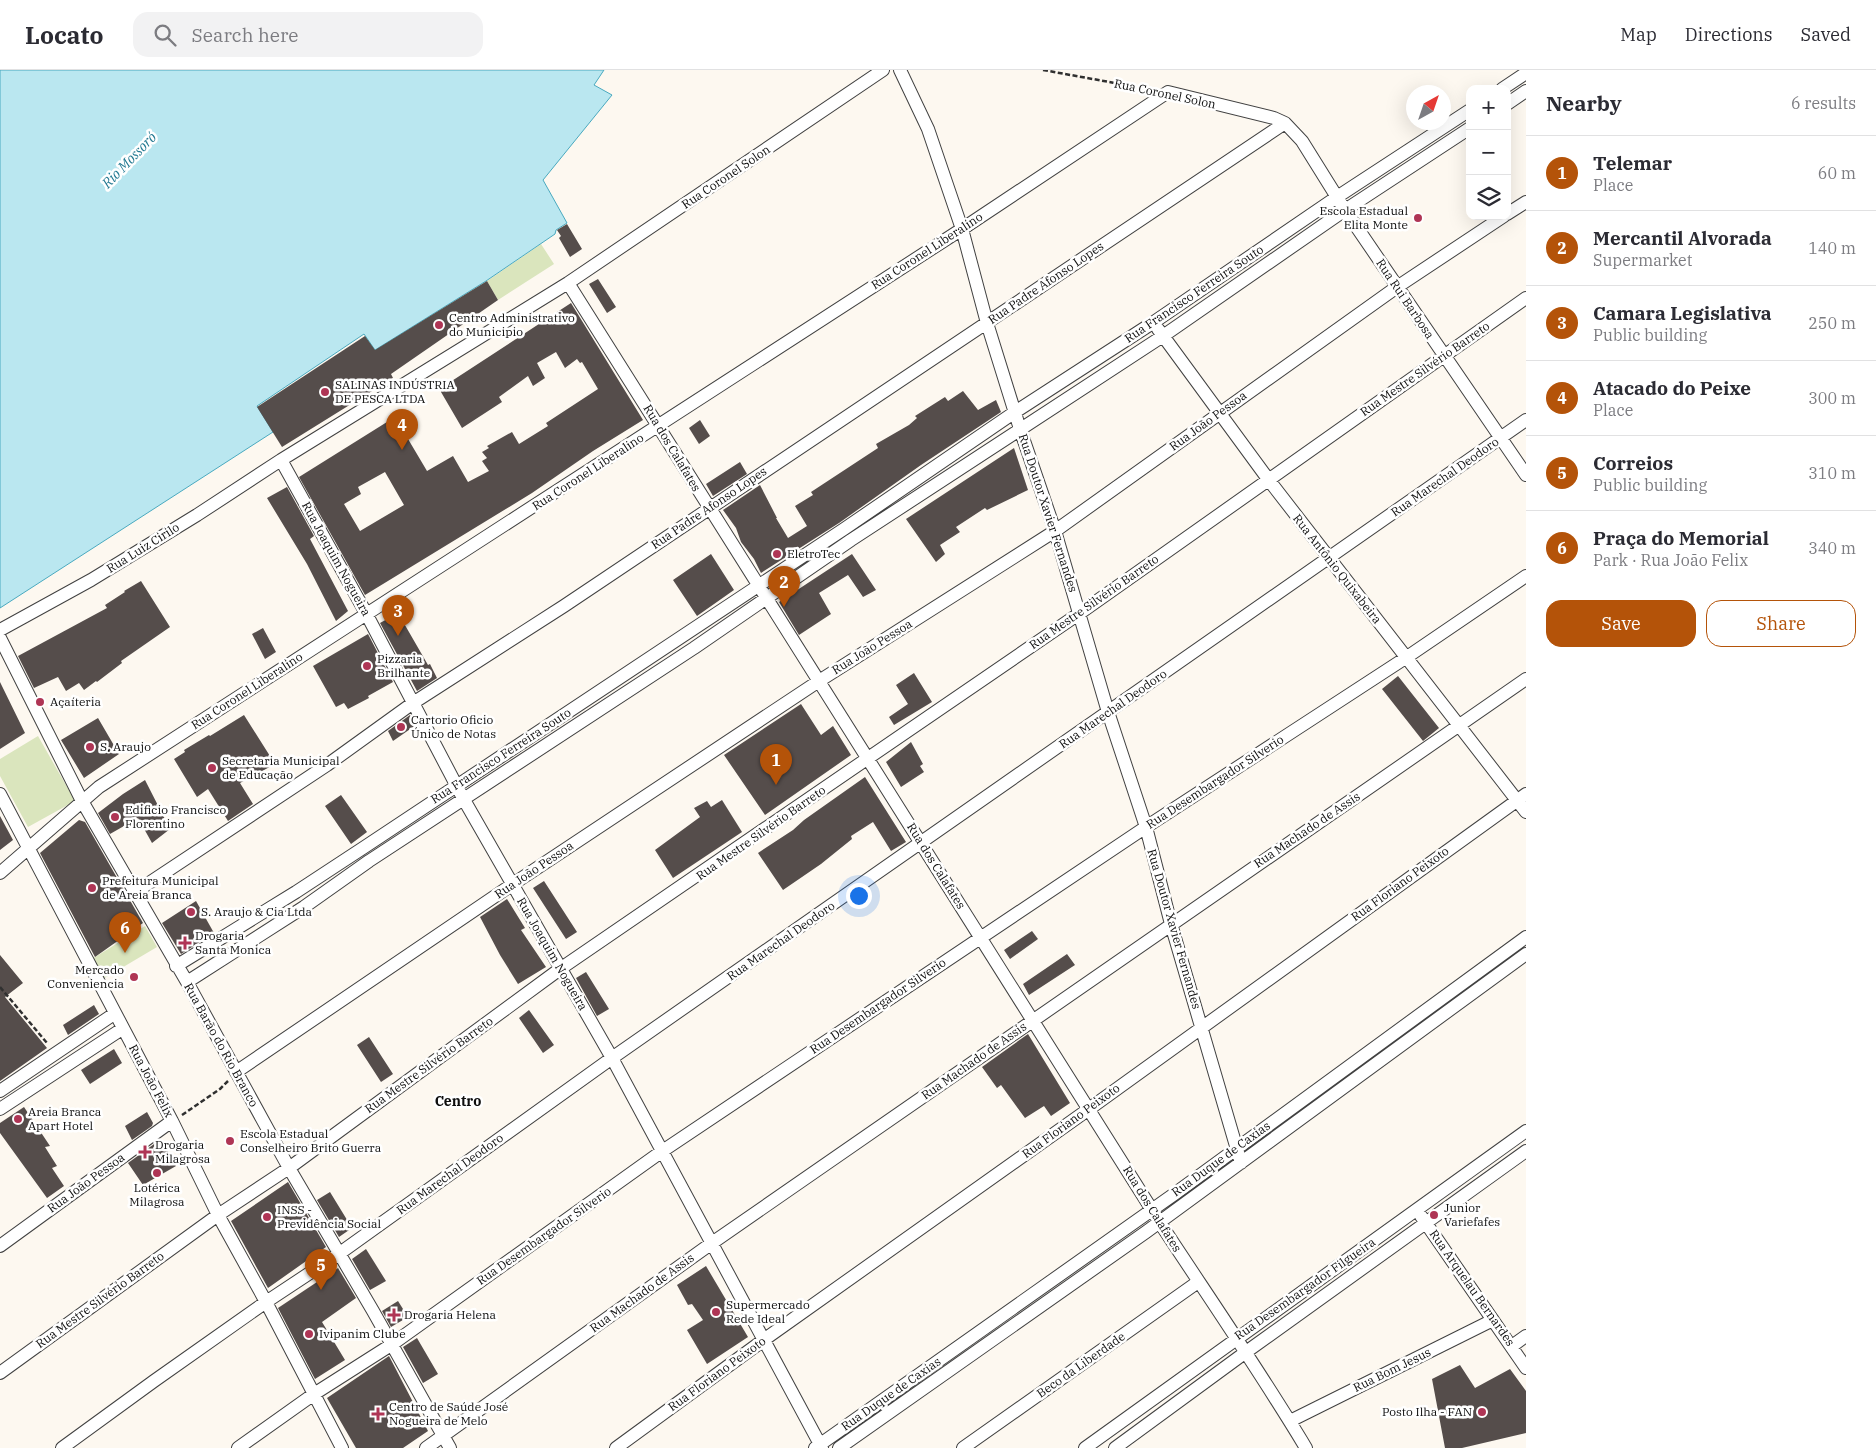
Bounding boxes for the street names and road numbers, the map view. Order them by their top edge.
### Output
street label: Rua Coronel Solon [1113,75,1218,112]
street label: Rua Coronel Solon [679,141,773,212]
street label: Rua Coronel Liberalino [868,209,986,292]
street label: Rua Padre Afonso Lopes [985,238,1107,327]
street label: Rua Francisco Ferreira Souto [1121,241,1266,346]
street label: Rua Rui Barbosa [1373,256,1438,342]
street label: Rua Mestre Silvério Barreto [1357,318,1493,419]
street label: Rua João Pessoa [1166,387,1250,454]
street label: Rua dos Calafates [641,402,704,494]
street label: Rua Coronel Liberalino [529,430,647,513]
street label: Rua Doutor Xavier Fernandes [1016,432,1081,594]
street label: Rua Marechal Deodoro [1388,434,1502,519]
street label: Rua Padre Afonso Lopes [648,463,770,552]
street label: Rua Joaquim Nogueira [299,499,374,619]
street label: Rua Antônio Quixabeira [1290,511,1385,627]
street label: Rua Luiz Cirilo [104,519,182,576]
street label: Rua Mestre Silvério Barreto [1026,551,1162,652]
street label: Rua João Pessoa [829,616,915,677]
street label: Rua Coronel Liberalino [188,649,306,732]
street label: Rua Marechal Deodoro [1056,666,1170,751]
street label: Rua Francisco Ferreira Souto [428,704,574,807]
street label: Rua Desembargador Silverio [1143,731,1286,832]
street label: Rua Mestre Silvério Barreto [693,782,829,883]
street label: Rua Machado de Assis [1251,788,1363,871]
street label: Rua dos Calafates [904,820,969,912]
street label: Rua João Pessoa [491,837,576,901]
street label: Rua Floriano Peixoto [1348,843,1452,924]
street label: Rua Doutor Xavier Fernandes [1144,847,1205,1011]
street label: Rua Joaquim Nogueira [514,894,591,1013]
street label: Rua Marechal Deodoro [724,898,838,983]
street label: Rua Desembargador Silverio [807,954,949,1057]
street label: Rua Barão do Rio Branco [181,980,262,1110]
street label: Rua Mestre Silvério Barreto [362,1013,496,1116]
street label: Rua Machado de Assis [918,1019,1029,1103]
street label: Rua João Felix [126,1042,177,1120]
street label: Rua Floriano Peixoto [1019,1080,1123,1161]
street label: Rua Duque de Caxias [1169,1118,1273,1199]
street label: Rua Marechal Deodoro [393,1130,506,1217]
street label: Rua João Pessoa [44,1149,128,1216]
street label: Rua dos Calafates [1120,1163,1185,1255]
street label: Rua Desembargador Silverio [474,1183,614,1288]
street label: Rua Arquelau Bernardes [1427,1227,1518,1349]
street label: Rua Desembargador Filgueira [1231,1234,1378,1343]
street label: Rua Mestre Silvério Barreto [33,1248,167,1351]
street label: Rua Machado de Assis [587,1250,697,1335]
street label: Beco da Liberdade [1034,1329,1128,1401]
street label: Rua Floriano Peixoto [665,1333,769,1414]
street label: Rua Bom Jesus [1350,1344,1433,1395]
street label: Rua Duque de Caxias [838,1353,944,1434]

